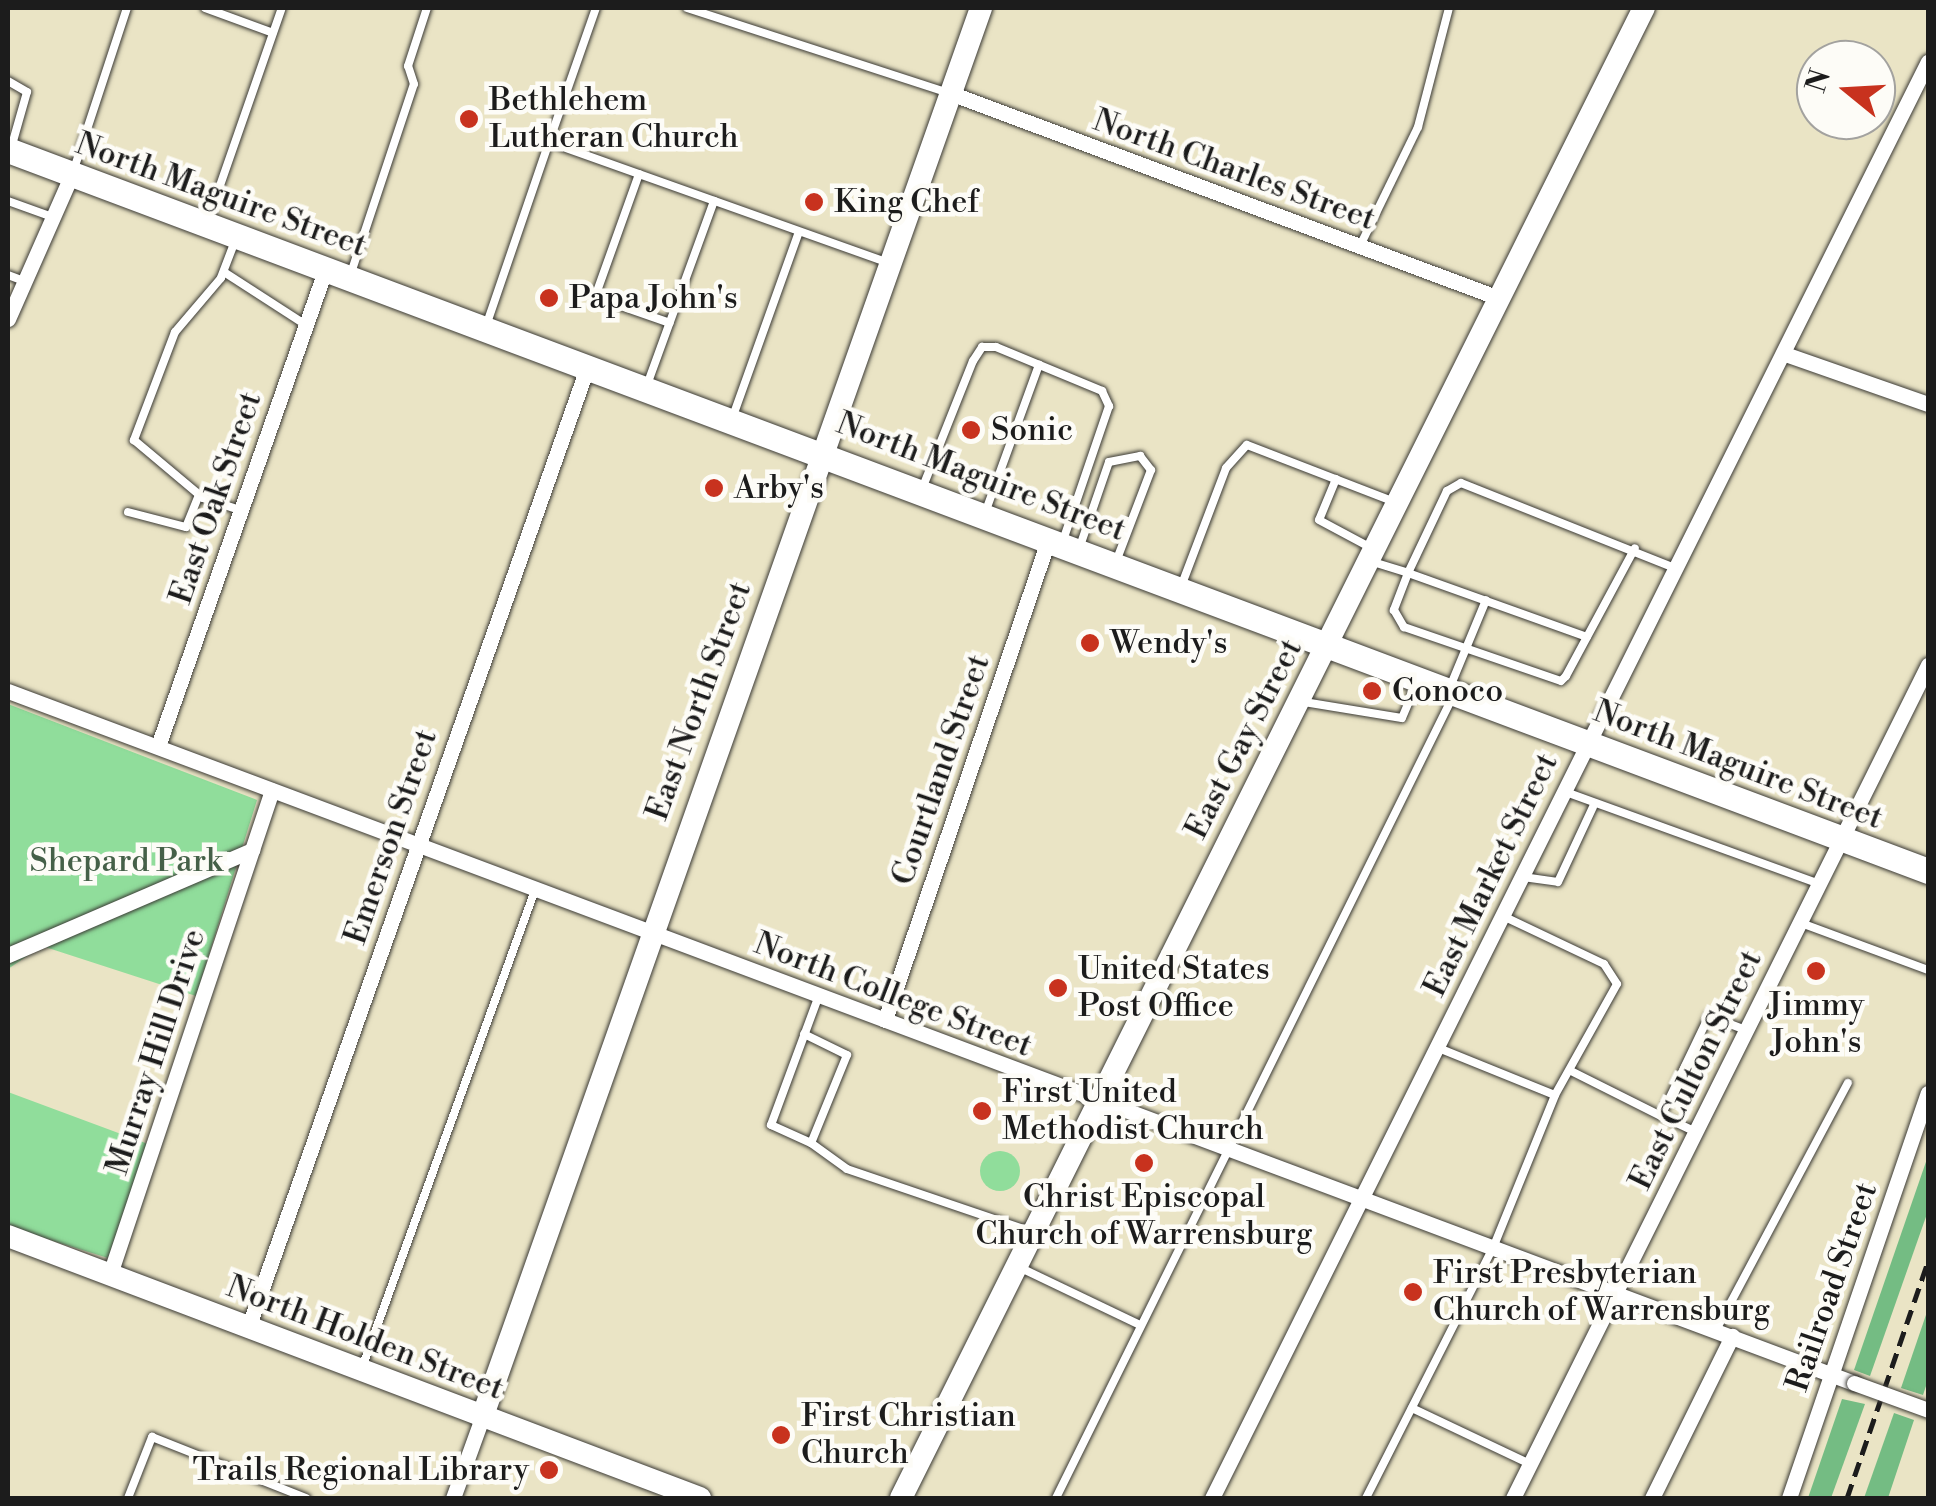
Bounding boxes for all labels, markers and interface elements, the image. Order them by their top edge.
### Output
north arrow [1796,40,1896,140]
text: N [1799,65,1839,97]
place label: Bethlehem Lutheran Church [489,82,739,157]
street label: North Charles Street [1088,101,1380,239]
marker: Bethlehem Lutheran Church [458,108,480,130]
street label: North Maguire Street [70,125,372,265]
place label: King Chef [834,183,979,221]
marker: King Chef [803,191,825,213]
place label: Papa John's [569,279,738,317]
marker: Papa John's [538,287,560,309]
street label: East Oak Street [162,387,270,609]
street label: North Maguire Street [831,404,1131,550]
place label: Sonic [991,411,1073,449]
marker: Sonic [960,419,982,441]
place label: Arby's [734,469,824,507]
marker: Arby's [703,477,725,499]
street label: East North Street [638,577,760,825]
place label: Wendy's [1110,624,1228,662]
marker: Wendy's [1079,632,1101,654]
street label: East Gay Street [1177,633,1311,845]
street label: Courtland Street [884,650,998,890]
place label: Conoco [1392,672,1503,710]
marker: Conoco [1361,680,1383,702]
street label: North Maguire Street [1588,692,1888,838]
street label: Emerson Street [336,725,446,949]
street label: East Market Street [1415,747,1567,1003]
park label: Shepard Park [29,842,223,880]
street label: Murray Hill Drive [98,924,214,1180]
street label: North College Street [749,924,1037,1066]
street label: East Culton Street [1621,944,1771,1196]
place label: United States Post Office [1078,951,1270,1026]
marker: Jimmy John's [1805,960,1827,982]
marker: United States Post Office [1047,977,1069,999]
place label: Jimmy John's [1768,987,1864,1062]
place label: First United Methodist Church [1002,1074,1264,1149]
marker: First United Methodist Church [971,1100,993,1122]
marker: Christ Episcopal Church of Warrensburg [1133,1152,1155,1174]
street label: Railroad Street [1778,1177,1886,1397]
place label: Christ Episcopal Church of Warrensburg [975,1179,1313,1254]
place label: First Presbyterian Church of Warrensburg [1433,1255,1770,1330]
street label: North Holden Street [221,1267,509,1409]
marker: First Presbyterian Church of Warrensburg [1402,1281,1424,1303]
place label: First Christian Church [801,1398,1016,1473]
marker: First Christian Church [770,1424,792,1446]
place label: Trails Regional Library [192,1451,529,1489]
marker: Trails Regional Library [538,1459,560,1481]

